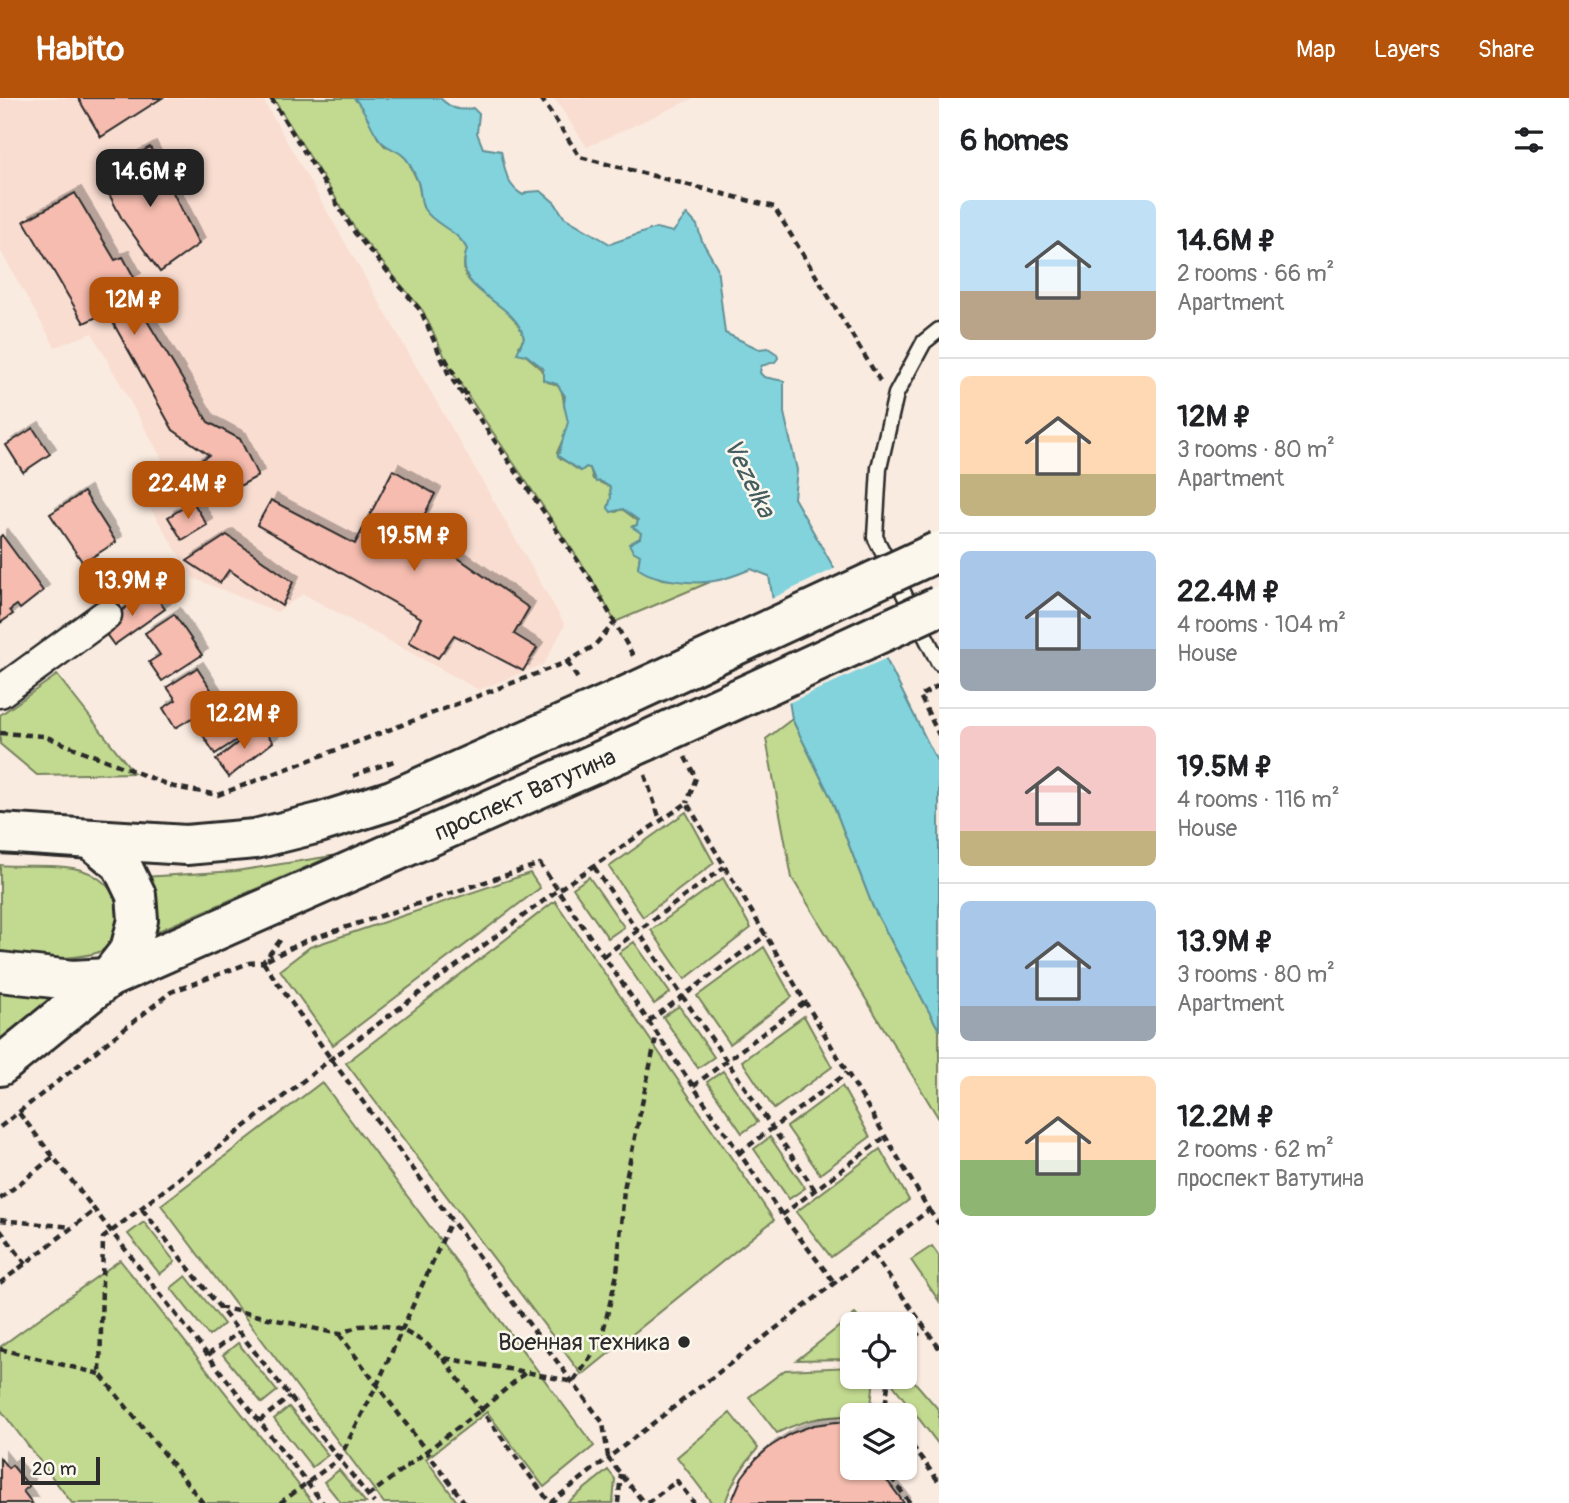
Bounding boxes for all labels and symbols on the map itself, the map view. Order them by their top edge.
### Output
pin: 14.6M ₽ [85,150,215,209]
pin: 12M ₽ [85,278,183,337]
water label: Vezelka [716,433,783,524]
pin: 22.4M ₽ [123,462,253,521]
pin: 19.5M ₽ [349,514,479,573]
pin: 13.9M ₽ [67,559,197,618]
pin: 12.2M ₽ [179,692,309,751]
street label: проспект Ватутина [430,742,620,847]
place label: Военная техника [498,1328,670,1357]
marker: Военная техника [676,1334,692,1350]
scale bar [21,1454,100,1486]

